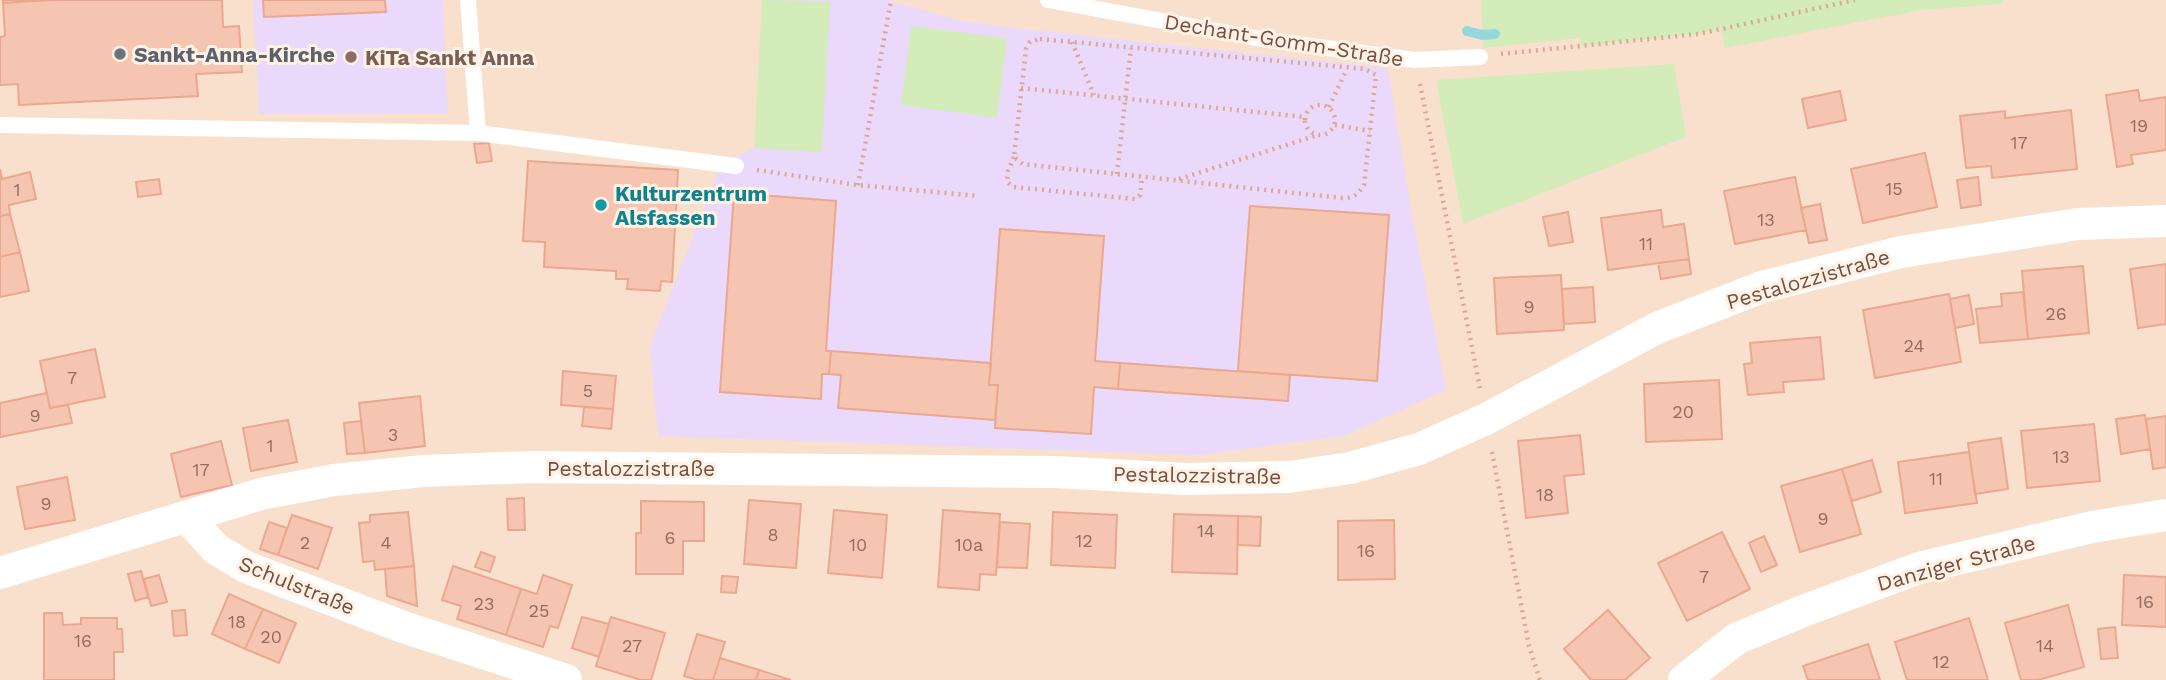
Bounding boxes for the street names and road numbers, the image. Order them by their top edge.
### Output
street label: Dechant-Gomm-Straße [1163,9,1405,71]
street label: Pestalozzistraße [1724,244,1892,314]
street label: Pestalozzistraße [547,456,715,481]
street label: Pestalozzistraße [1113,461,1281,489]
street label: Danziger Straße [1874,530,2038,596]
street label: Schulstraße [235,550,359,620]

